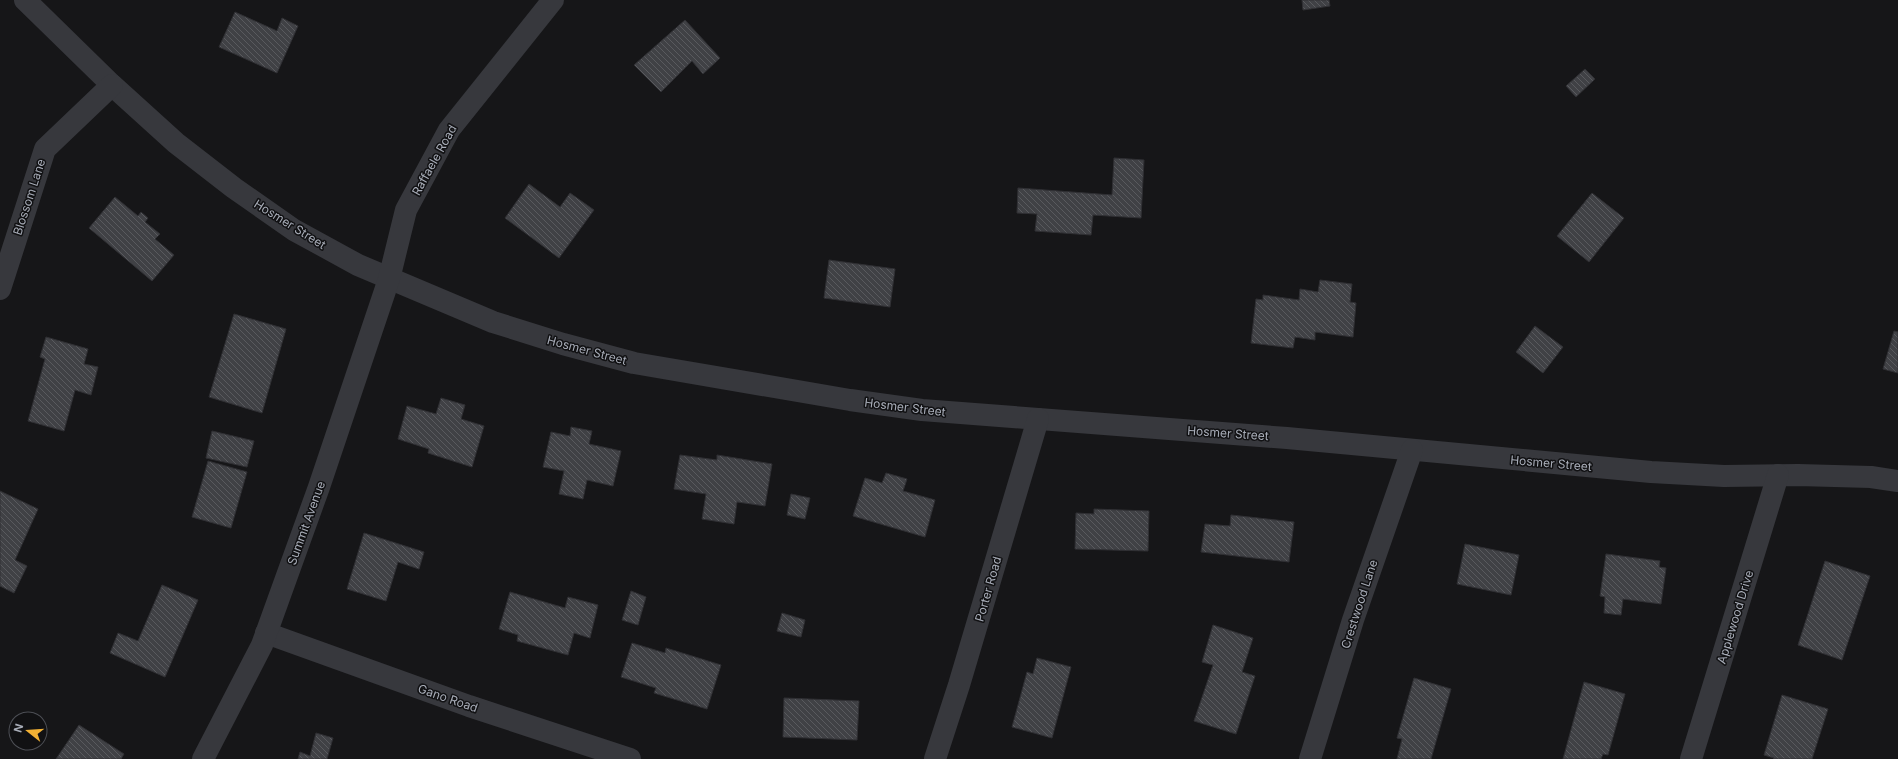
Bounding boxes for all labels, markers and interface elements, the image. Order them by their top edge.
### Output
street label: Raffaele Road [408,122,460,198]
street label: Blossom Lane [10,157,48,237]
street label: Hosmer Street [251,196,329,252]
street label: Hosmer Street [546,332,628,368]
street label: Hosmer Street [864,395,947,419]
street label: Hosmer Street [1187,423,1269,443]
street label: Hosmer Street [1510,452,1592,474]
street label: Summit Avenue [284,479,328,567]
street label: Porter Road [972,555,1004,623]
street label: Crestwood Lane [1338,558,1380,650]
street label: Applewood Drive [1714,568,1756,666]
street label: Gano Road [416,681,480,715]
north arrow [8,711,48,751]
text: N [11,722,26,734]

